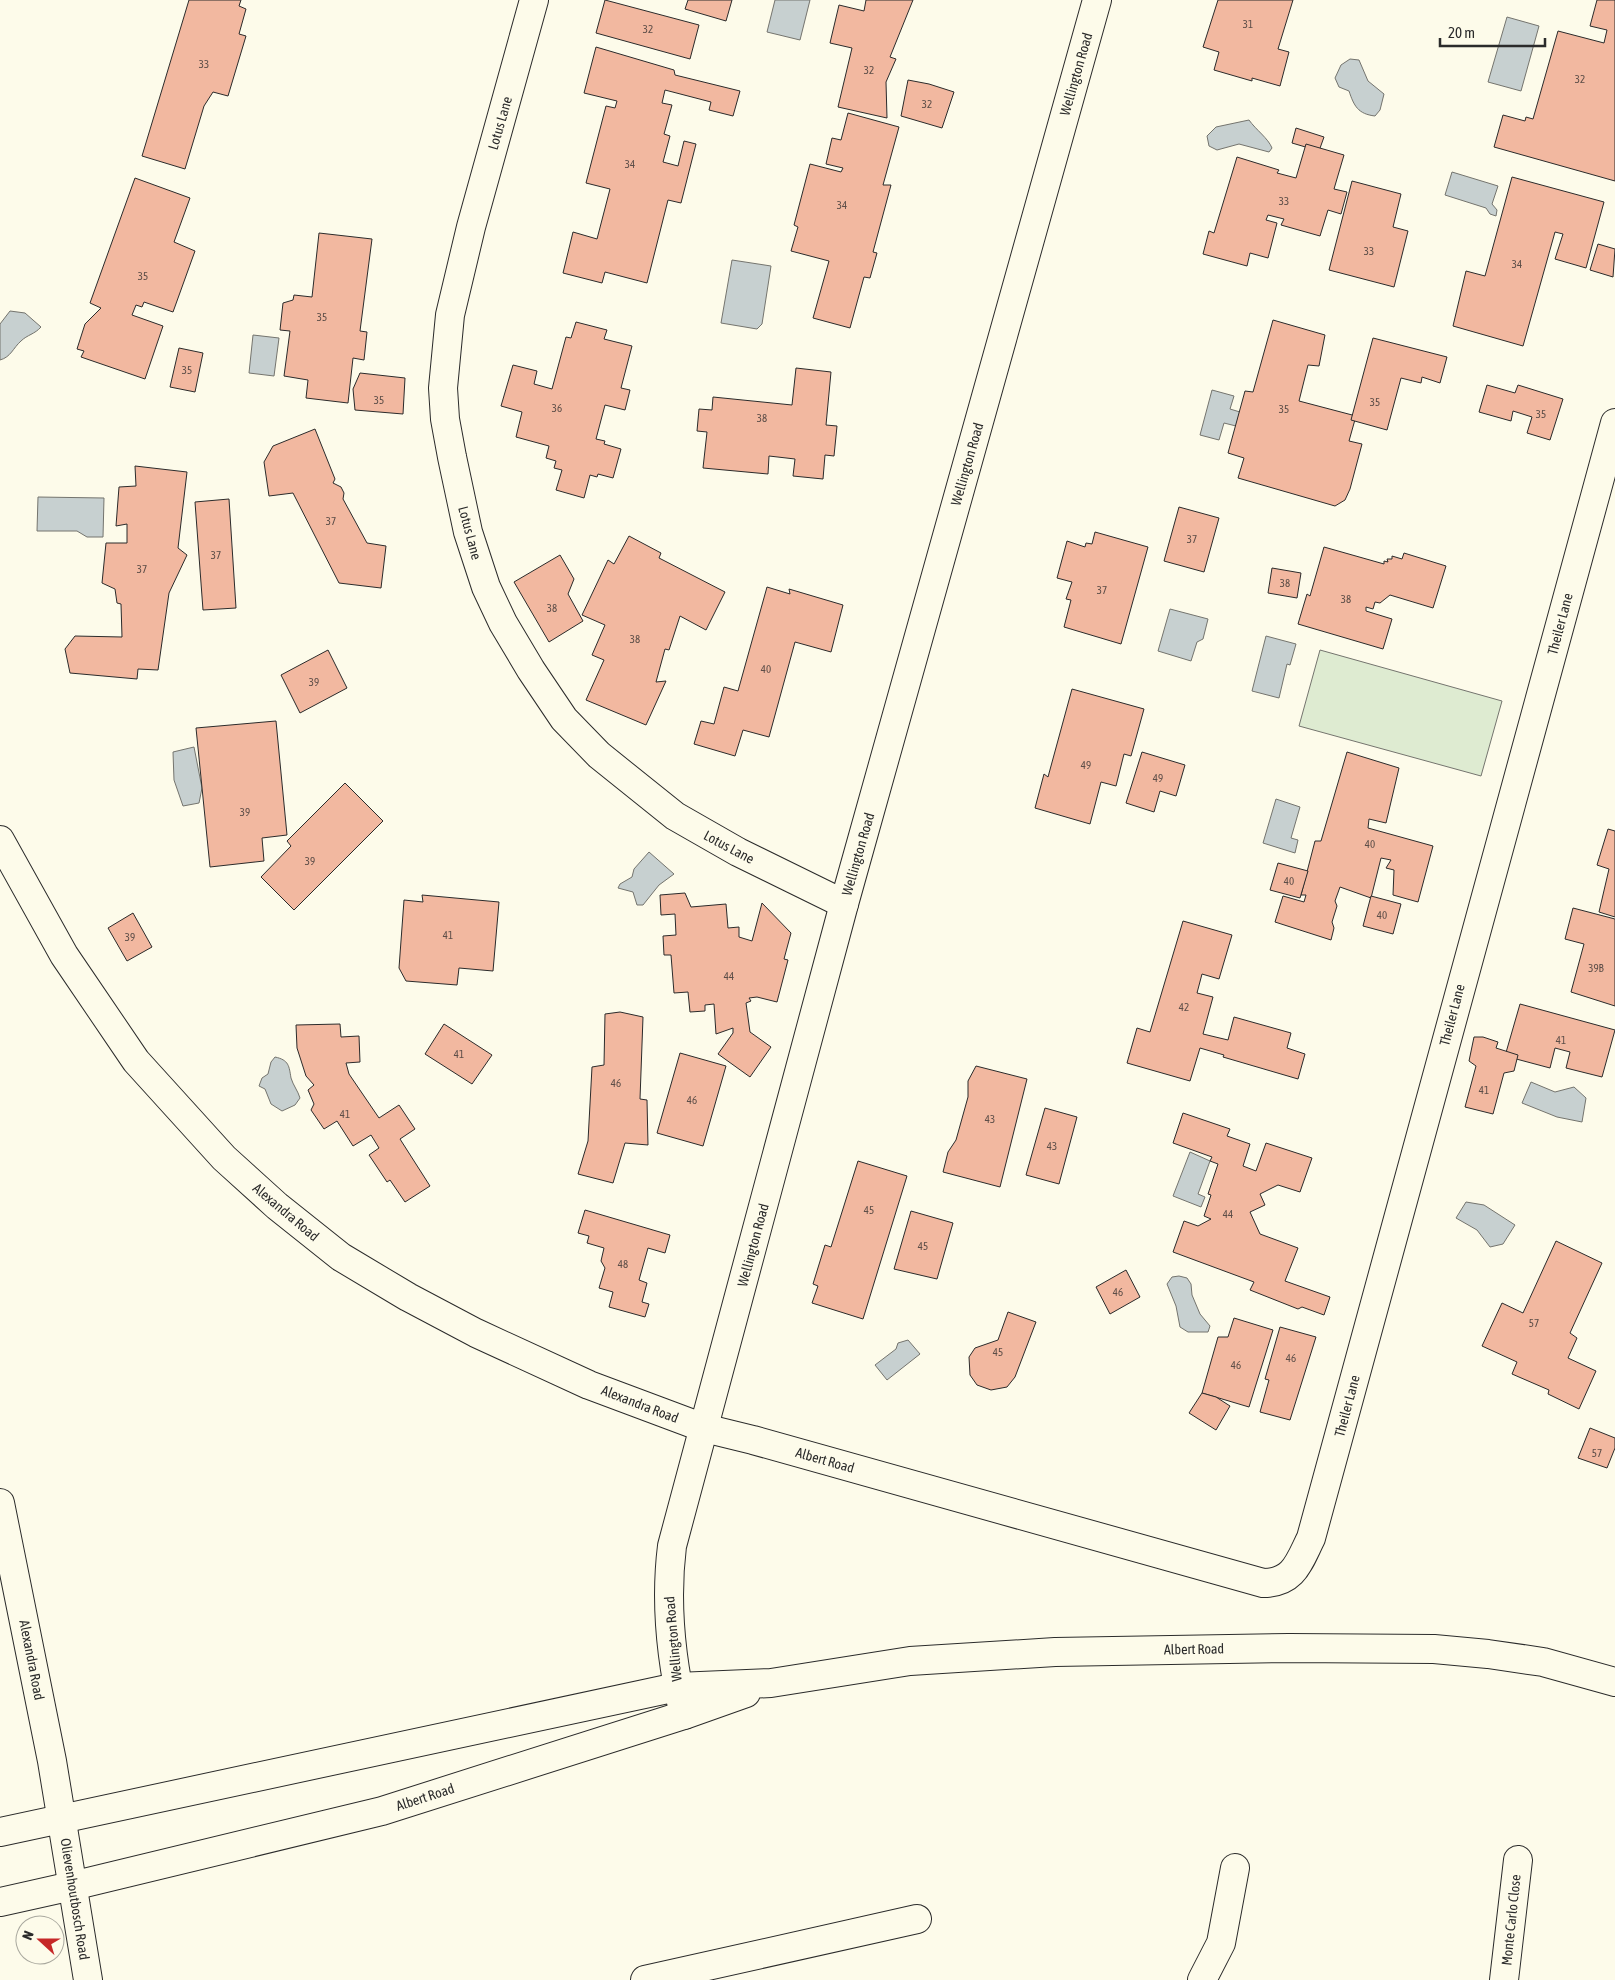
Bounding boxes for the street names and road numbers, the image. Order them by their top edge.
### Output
street label: Wellington Road [1057,31,1095,117]
street label: Lotus Lane [485,94,515,152]
street label: Wellington Road [948,421,986,507]
street label: Lotus Lane [455,504,485,562]
street label: Theiler Lane [1544,591,1576,657]
street label: Wellington Road [839,811,877,897]
street label: Lotus Lane [701,827,757,867]
street label: Theiler Lane [1436,982,1468,1048]
street label: Alexandra Road [250,1180,322,1244]
street label: Wellington Road [734,1202,772,1288]
street label: Theiler Lane [1331,1373,1363,1439]
street label: Alexandra Road [599,1382,681,1426]
street label: Albert Road [794,1444,856,1476]
street label: Wellington Road [661,1596,685,1682]
street label: Alexandra Road [16,1619,48,1701]
street label: Albert Road [1164,1640,1224,1658]
street label: Albert Road [394,1780,456,1814]
street label: Olievenhoutbosch Road [57,1837,93,1961]
street label: Monte Carlo Close [1498,1874,1524,1966]

